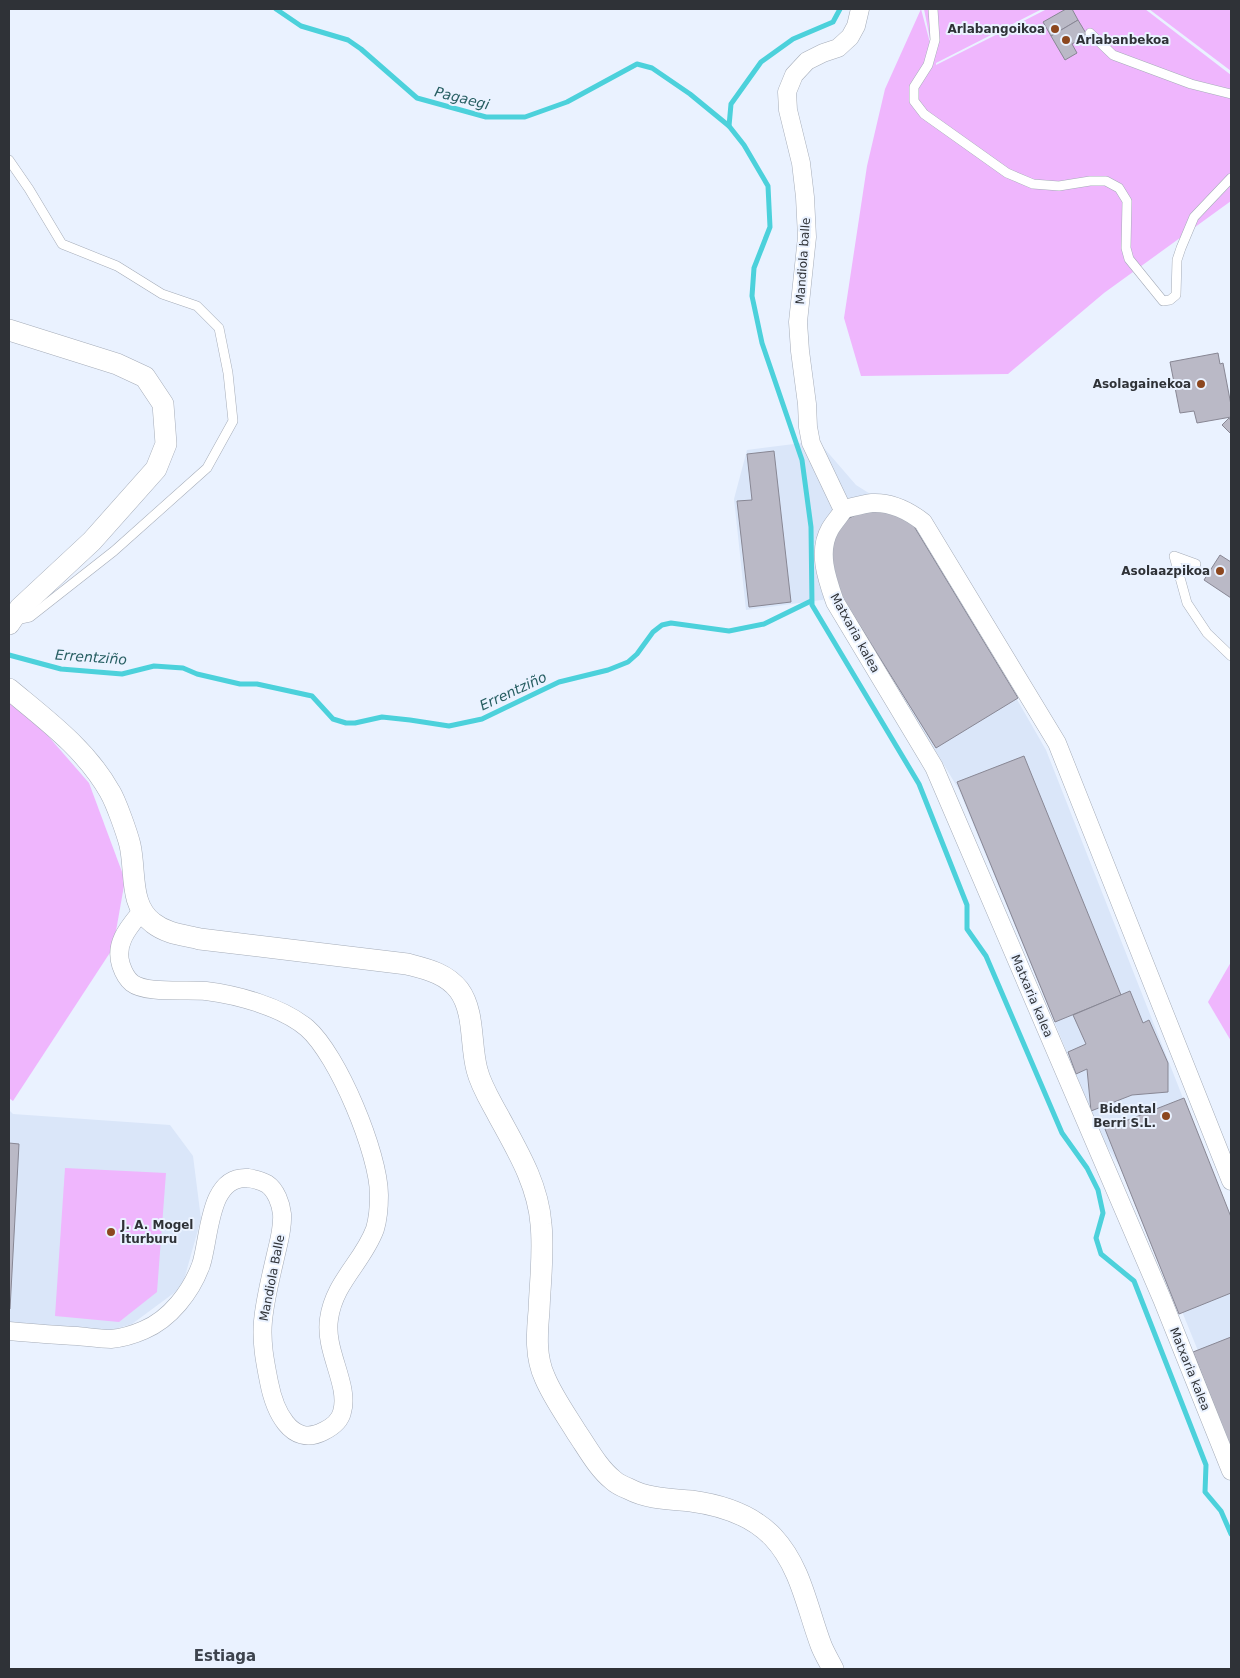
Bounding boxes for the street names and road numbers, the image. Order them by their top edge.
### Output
street label: Mandiola balle [793,217,813,305]
street label: Matxaria kalea [827,591,883,675]
street label: Matxaria kalea [1008,953,1056,1039]
street label: Mandiola Balle [257,1234,287,1322]
street label: Matxaria kalea [1167,1325,1213,1413]

